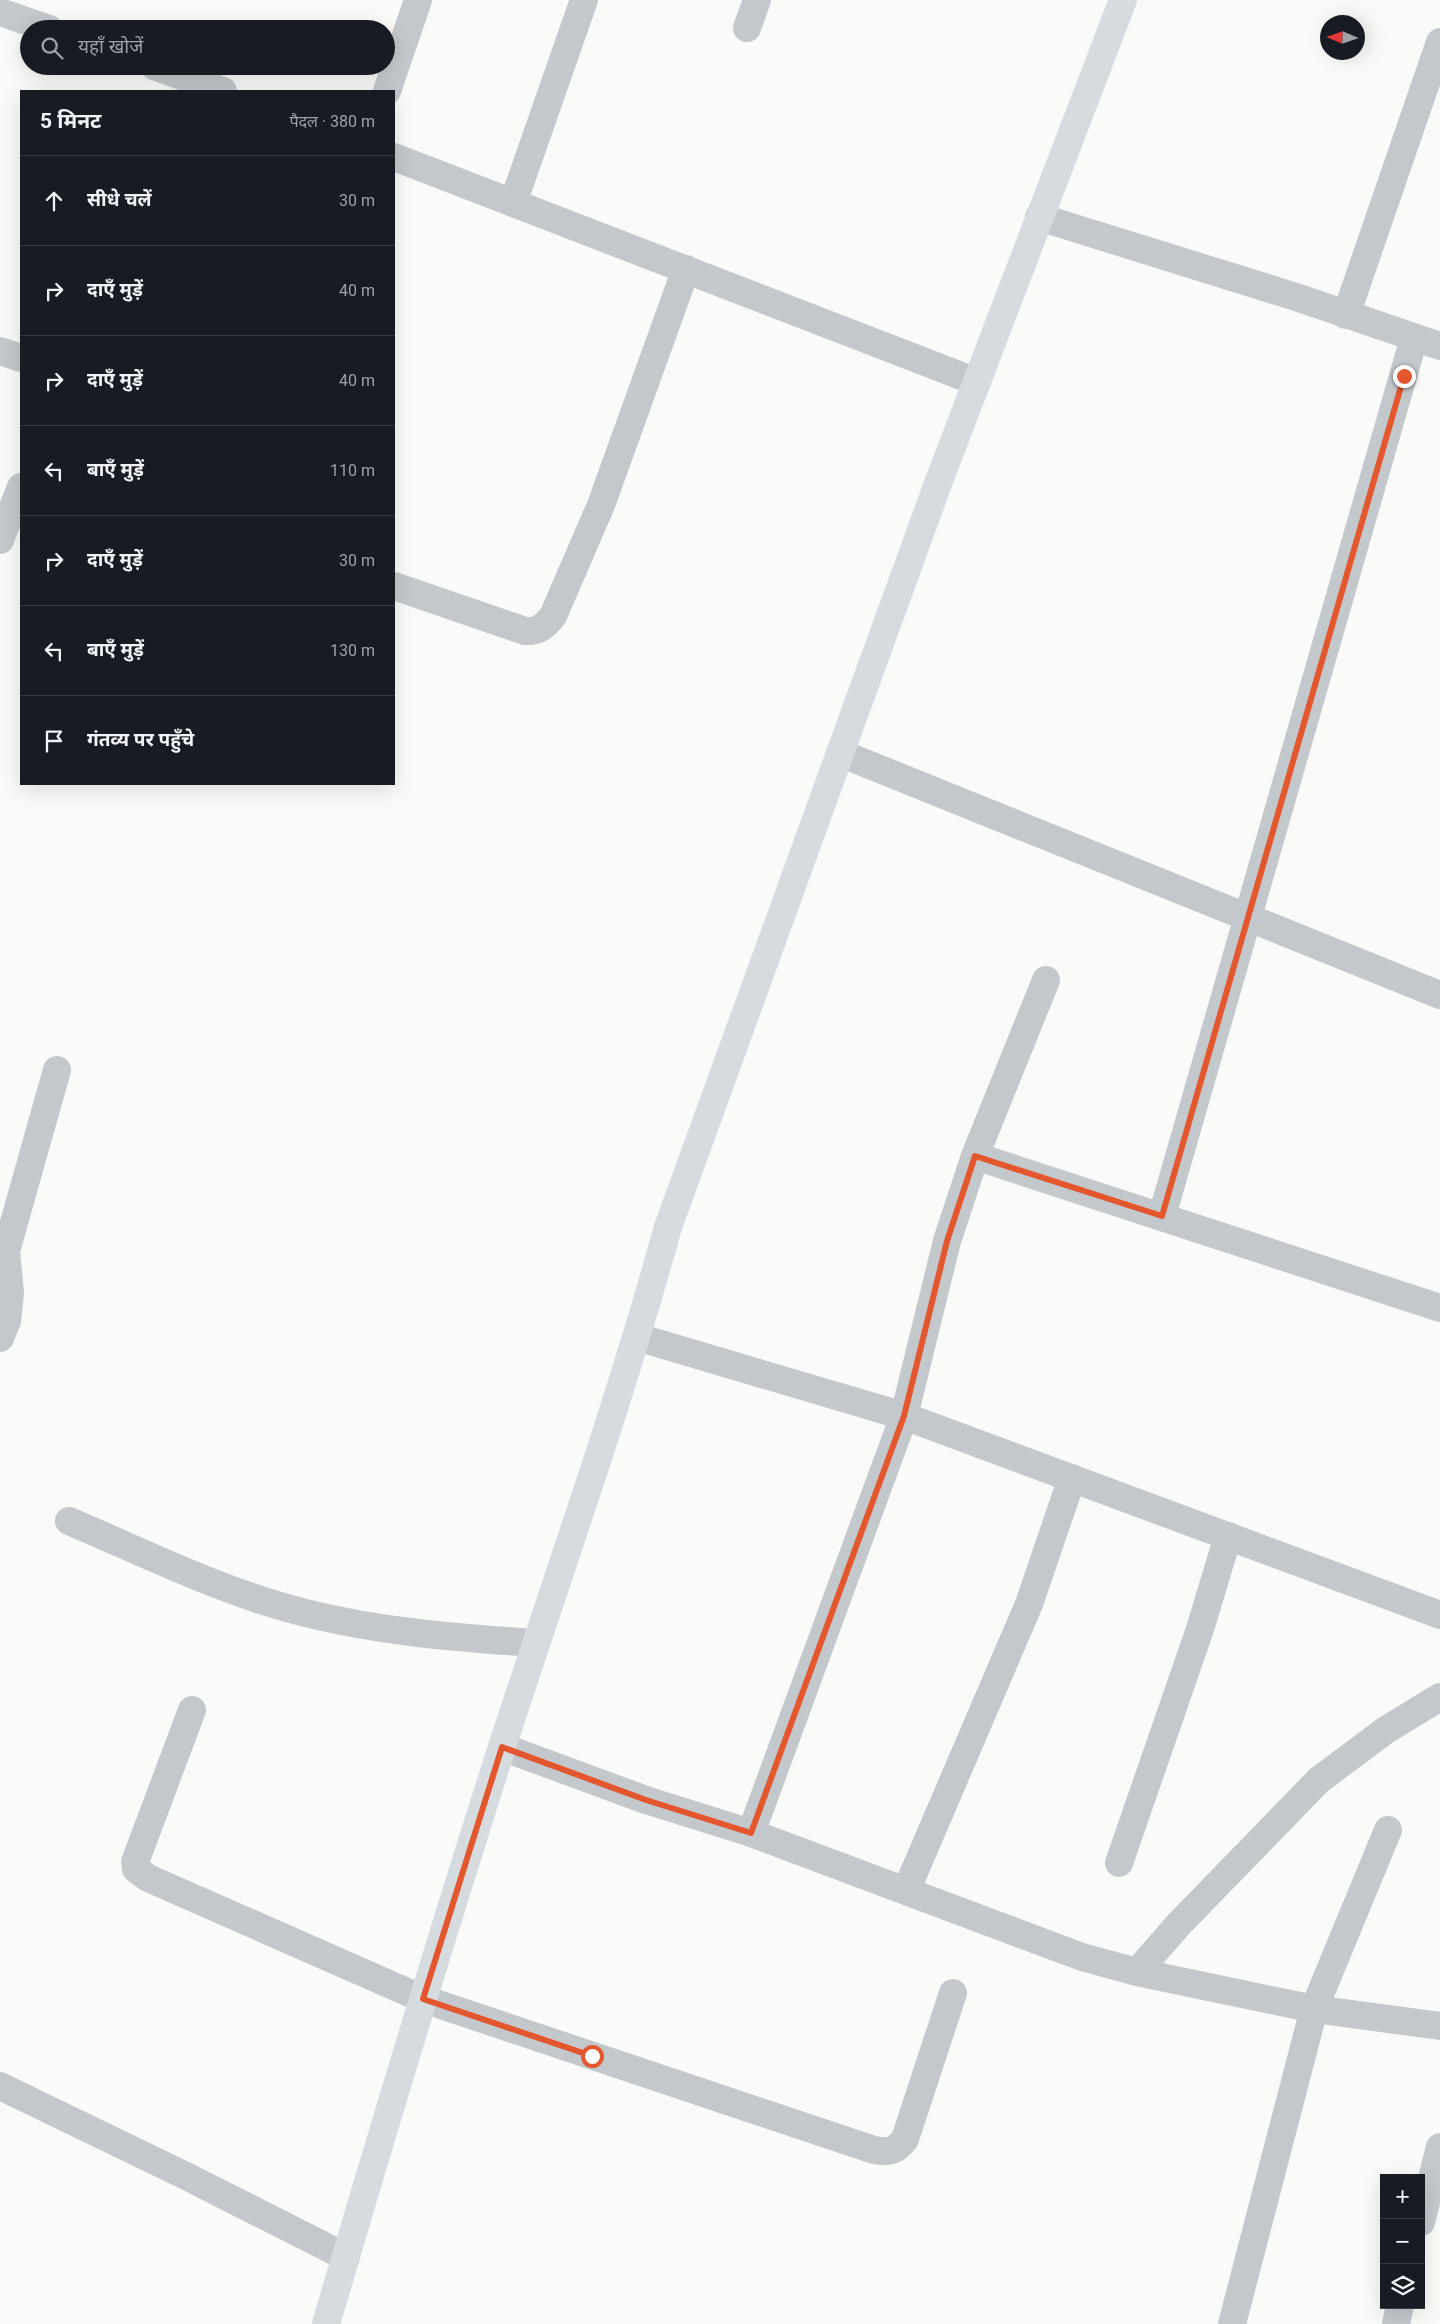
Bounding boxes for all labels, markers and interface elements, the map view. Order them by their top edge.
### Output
north arrow [1320,15,1365,60]
search box [20,20,395,75]
icon: search [38,34,66,62]
text: यहाँ खोजें [78,35,143,58]
text: 5 मिनट [40,109,101,133]
text: पैदल · 380 m [289,112,375,131]
icon: ahead [40,187,68,215]
text: सीधे चलें [87,188,152,211]
text: 30 m [339,191,375,210]
icon: right [40,277,68,305]
text: दाएँ मुड़ें [87,278,143,301]
text: 40 m [339,281,375,300]
route end [1393,365,1416,388]
icon: right [40,367,68,395]
text: दाएँ मुड़ें [87,368,143,391]
text: 40 m [339,371,375,390]
icon: left [40,457,68,485]
text: बाएँ मुड़ें [87,458,144,481]
text: 110 m [330,461,375,480]
icon: right [40,547,68,575]
text: दाएँ मुड़ें [87,548,143,571]
text: 30 m [339,551,375,570]
icon: left [40,637,68,665]
text: बाएँ मुड़ें [87,638,144,661]
text: 130 m [330,641,375,660]
icon: arrive [40,727,68,755]
text: गंतव्य पर पहुँचे [87,728,194,751]
route start [581,2045,604,2068]
map controls [1380,2174,1425,2309]
button: + [1380,2174,1425,2219]
button: − [1380,2219,1425,2264]
button: layers [1380,2264,1425,2309]

